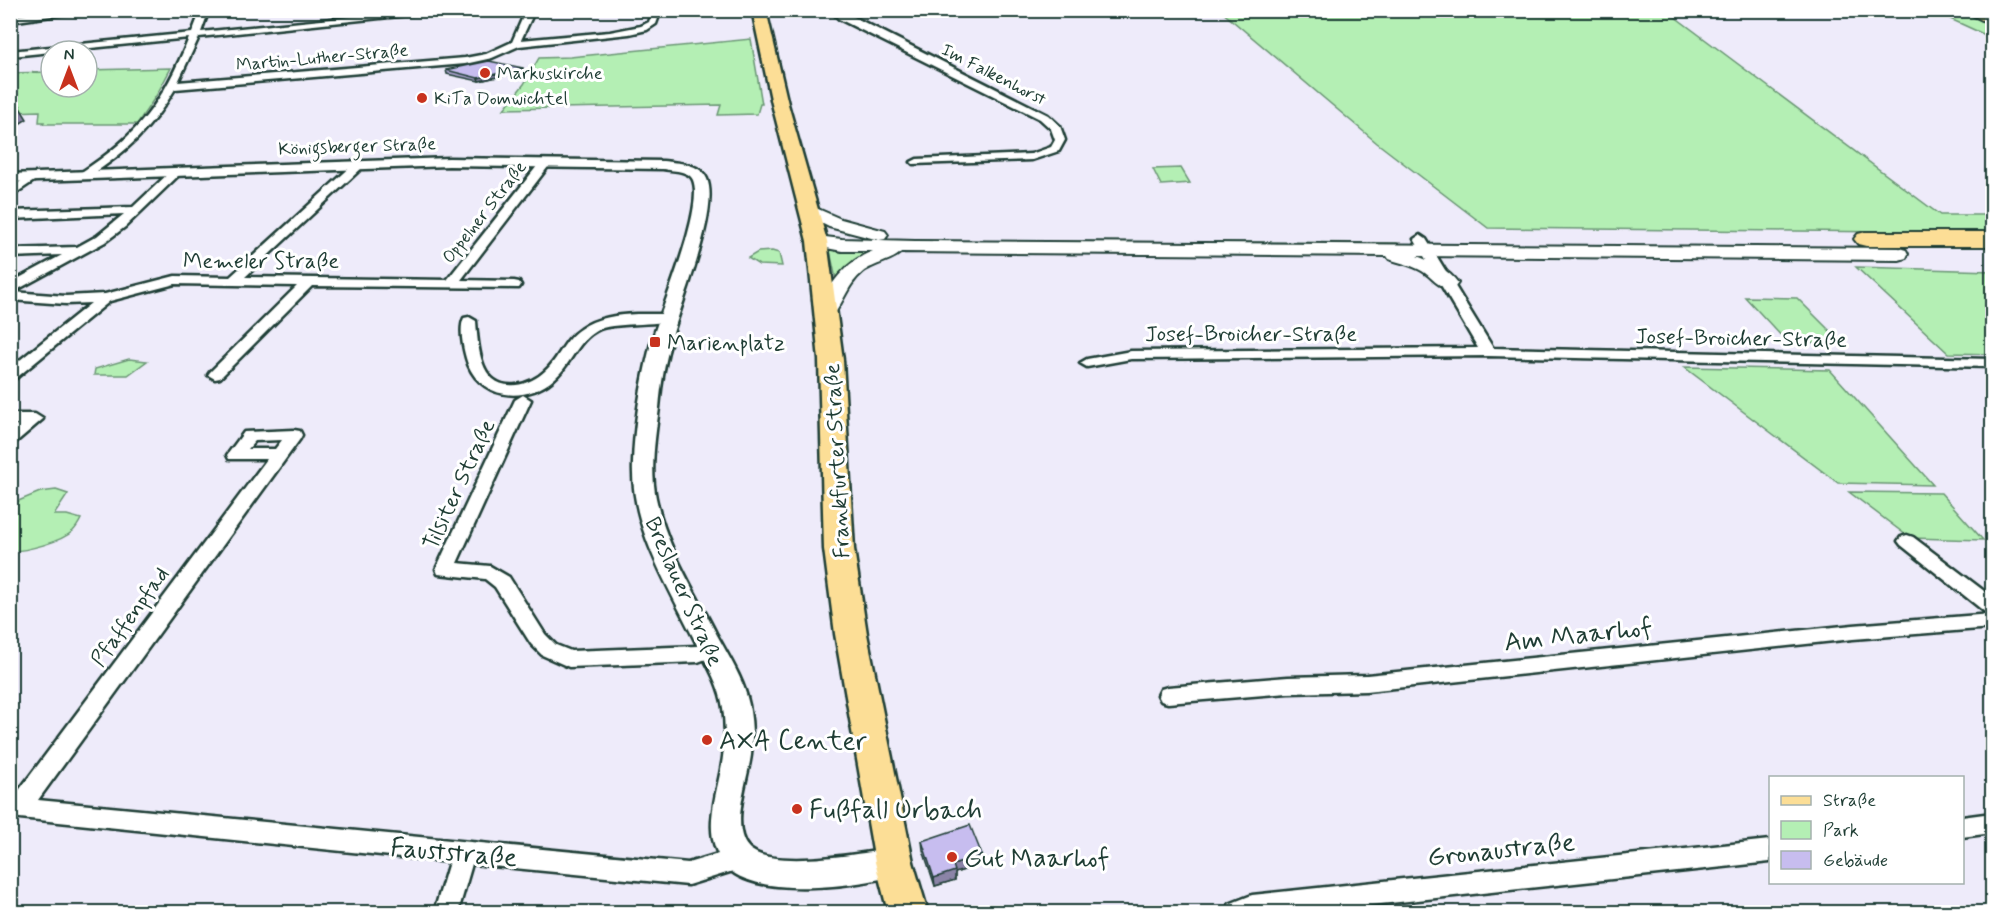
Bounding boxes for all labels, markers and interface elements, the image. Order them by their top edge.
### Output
street label: Im Falkenhorst [937,38,1051,112]
north arrow [39,39,99,99]
street label: Martin-Luther-Straße [235,39,409,77]
text: N [64,45,74,66]
place label: Markuskirche [497,62,603,86]
marker: Markuskirche [478,66,492,80]
place label: KiTa Domwichtel [434,87,568,111]
marker: KiTa Domwichtel [415,91,429,105]
street label: Königsberger Straße [278,132,436,164]
street label: Oppelner Straße [437,156,533,269]
street label: Memeler Straße [183,248,339,276]
street label: Josef-Broicher-Straße [1145,321,1357,349]
street label: Josef-Broicher-Straße [1635,323,1847,355]
place label: Marienplatz [667,330,785,358]
marker: Marienplatz [648,335,662,349]
street label: Frankfurter Straße [819,363,857,559]
street label: Tilsiter Straße [417,415,502,555]
street label: Breslauer Straße [638,513,729,671]
street label: Pfaffenpfad [85,562,176,673]
street label: Am Maarhof [1502,610,1654,661]
place label: AXA Center [719,724,868,759]
marker: AXA Center [700,733,714,747]
legend [1769,776,1964,884]
text: Straße [1823,789,1876,813]
place label: Fußfall Urbach [809,793,982,828]
marker: Fußfall Urbach [790,802,804,816]
text: Park [1823,819,1859,843]
street label: Gronaustraße [1426,825,1577,876]
street label: Fauststraße [389,831,519,876]
place label: Gut Maarhof [964,841,1109,876]
text: Gebäude [1823,849,1888,873]
marker: Gut Maarhof [945,850,959,864]

